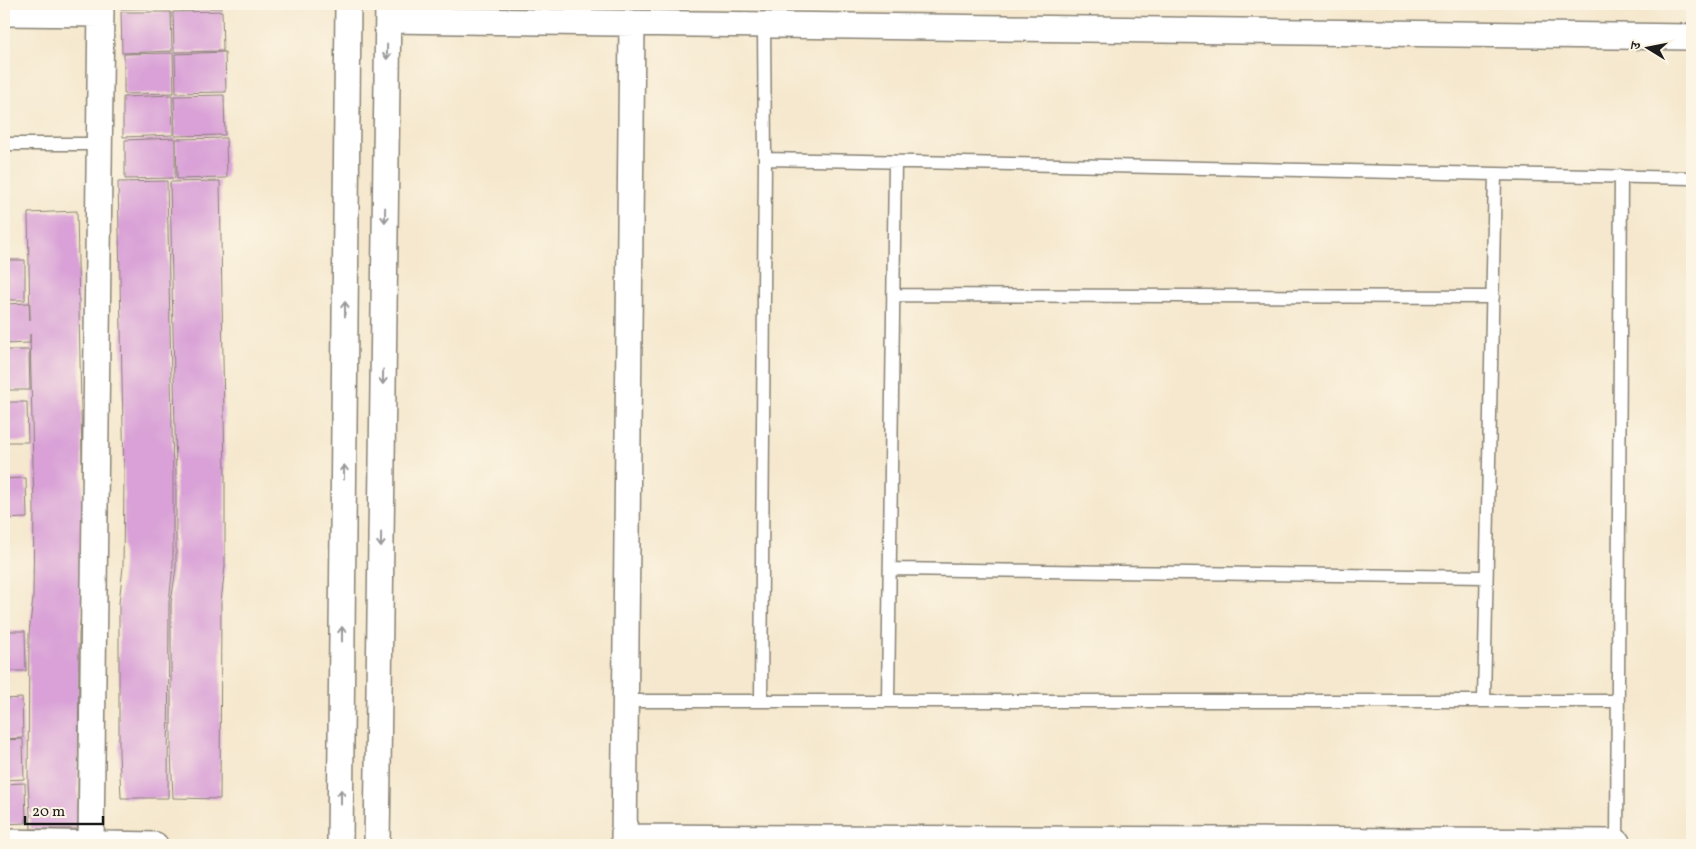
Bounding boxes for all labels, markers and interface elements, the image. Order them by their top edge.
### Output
north arrow [1624,22,1674,72]
text: उ [1627,40,1647,52]
one-way arrow [382,44,392,60]
one-way arrow [380,206,390,223]
one-way arrow [340,301,350,318]
one-way arrow [378,369,388,385]
one-way arrow [339,464,348,480]
one-way arrow [376,532,385,548]
one-way arrow [337,626,347,642]
one-way arrow [336,789,346,805]
scale bar [25,794,102,826]
text: 20 m [32,802,65,823]

